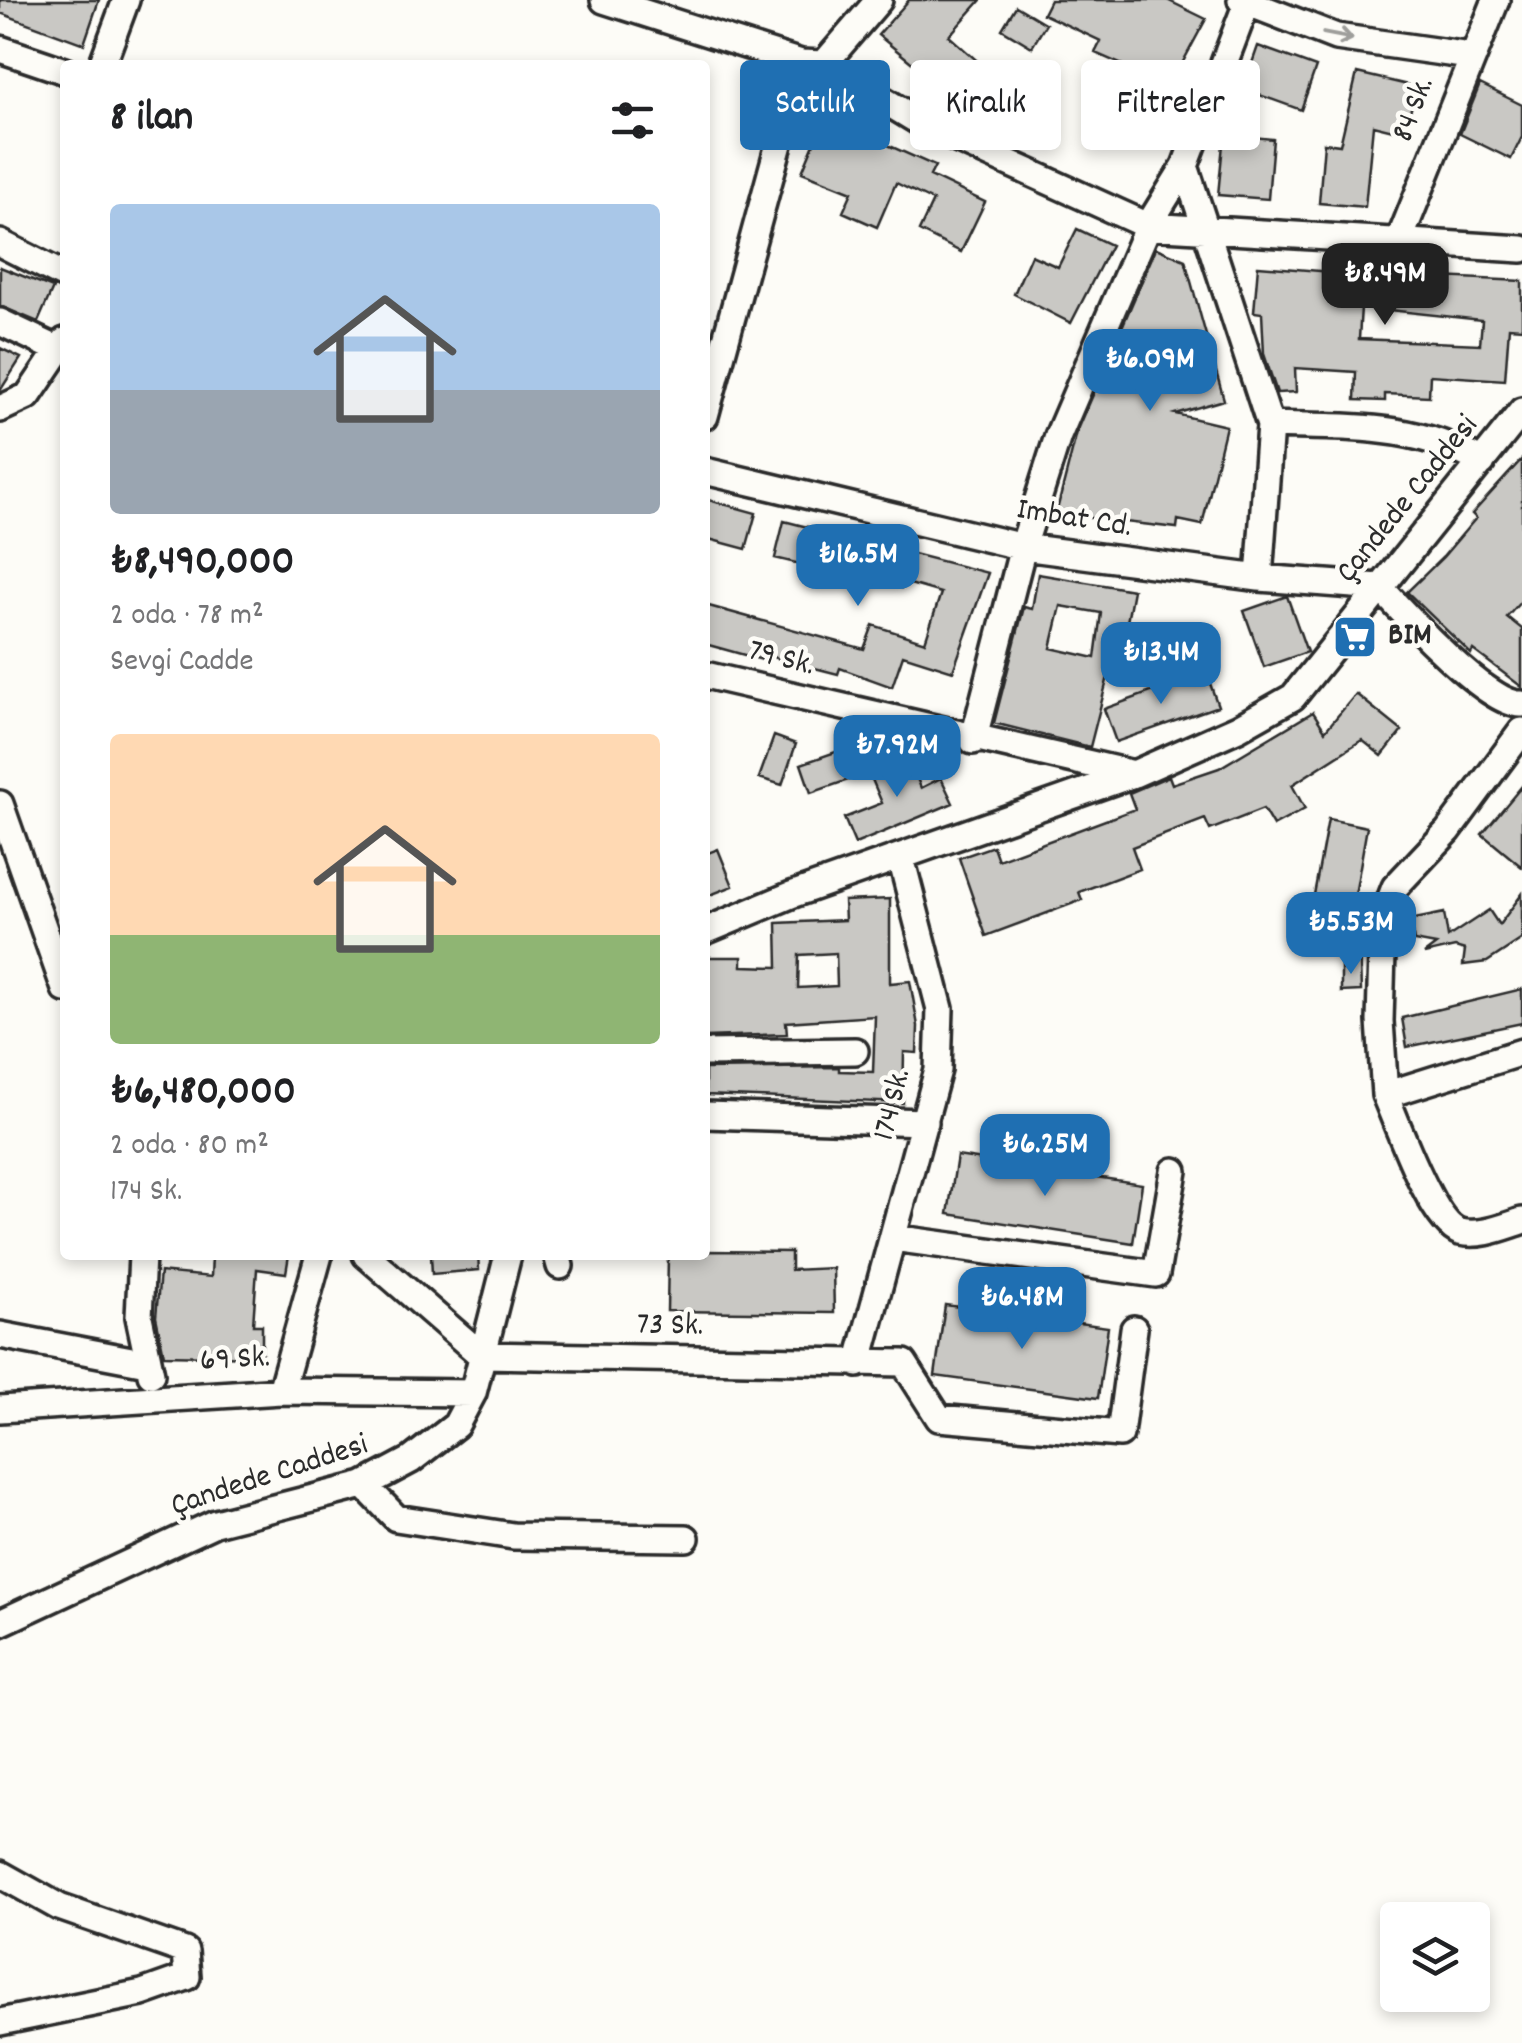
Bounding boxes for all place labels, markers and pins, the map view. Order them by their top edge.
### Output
pin: ₺8.49M [1304,243,1466,328]
pin: ₺6.09M [1069,329,1231,414]
pin: ₺16.5M [777,524,939,609]
supermarket icon: BIM [1332,614,1378,660]
place label: BIM [1388,614,1432,660]
pin: ₺13.4M [1080,622,1242,707]
pin: ₺7.92M [816,715,978,800]
pin: ₺5.53M [1270,892,1432,977]
pin: ₺6.25M [964,1114,1126,1199]
pin: ₺6.48M [941,1267,1103,1352]

